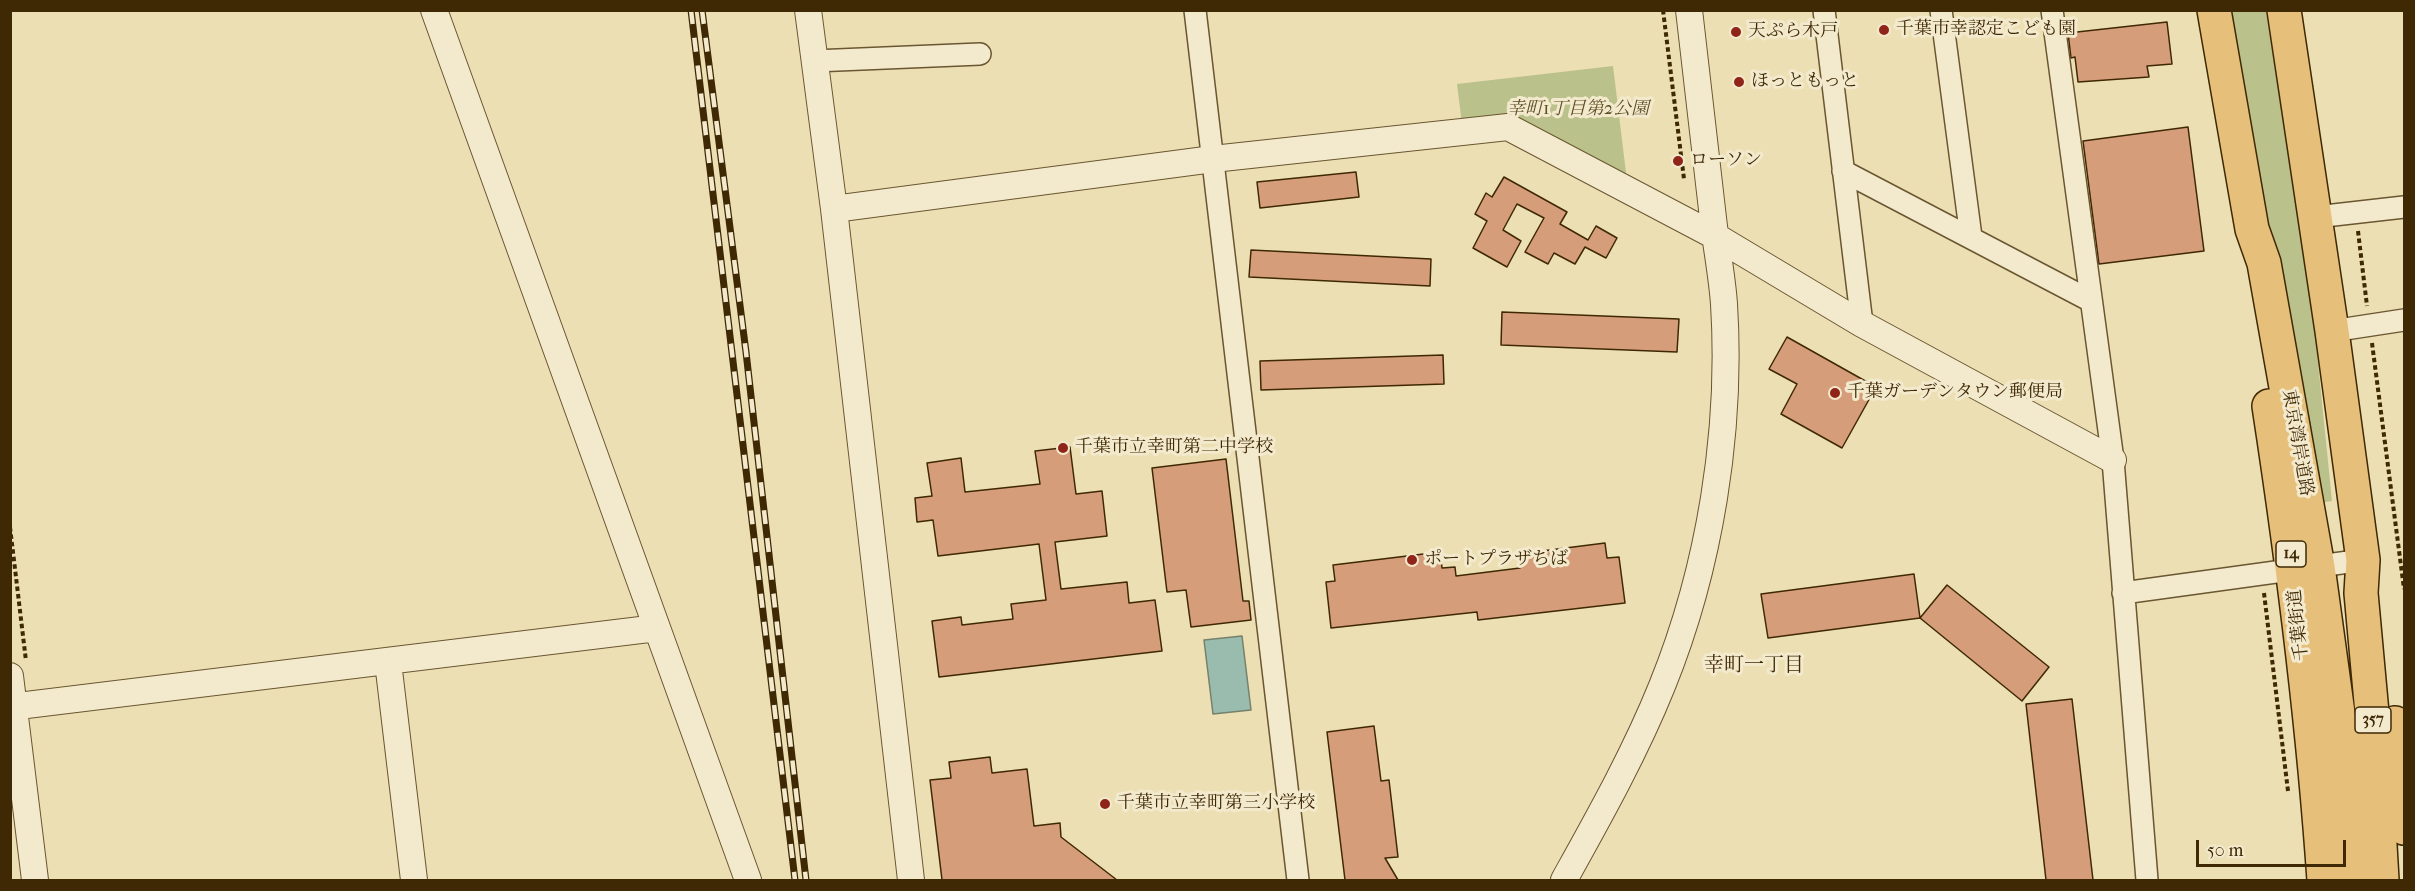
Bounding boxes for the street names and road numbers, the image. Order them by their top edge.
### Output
street label: 東京湾岸道路 [2277,388,2317,498]
road number: 14 [2276,541,2306,567]
street label: 千葉街道 [2284,588,2314,662]
road number: 357 [2355,707,2391,733]

